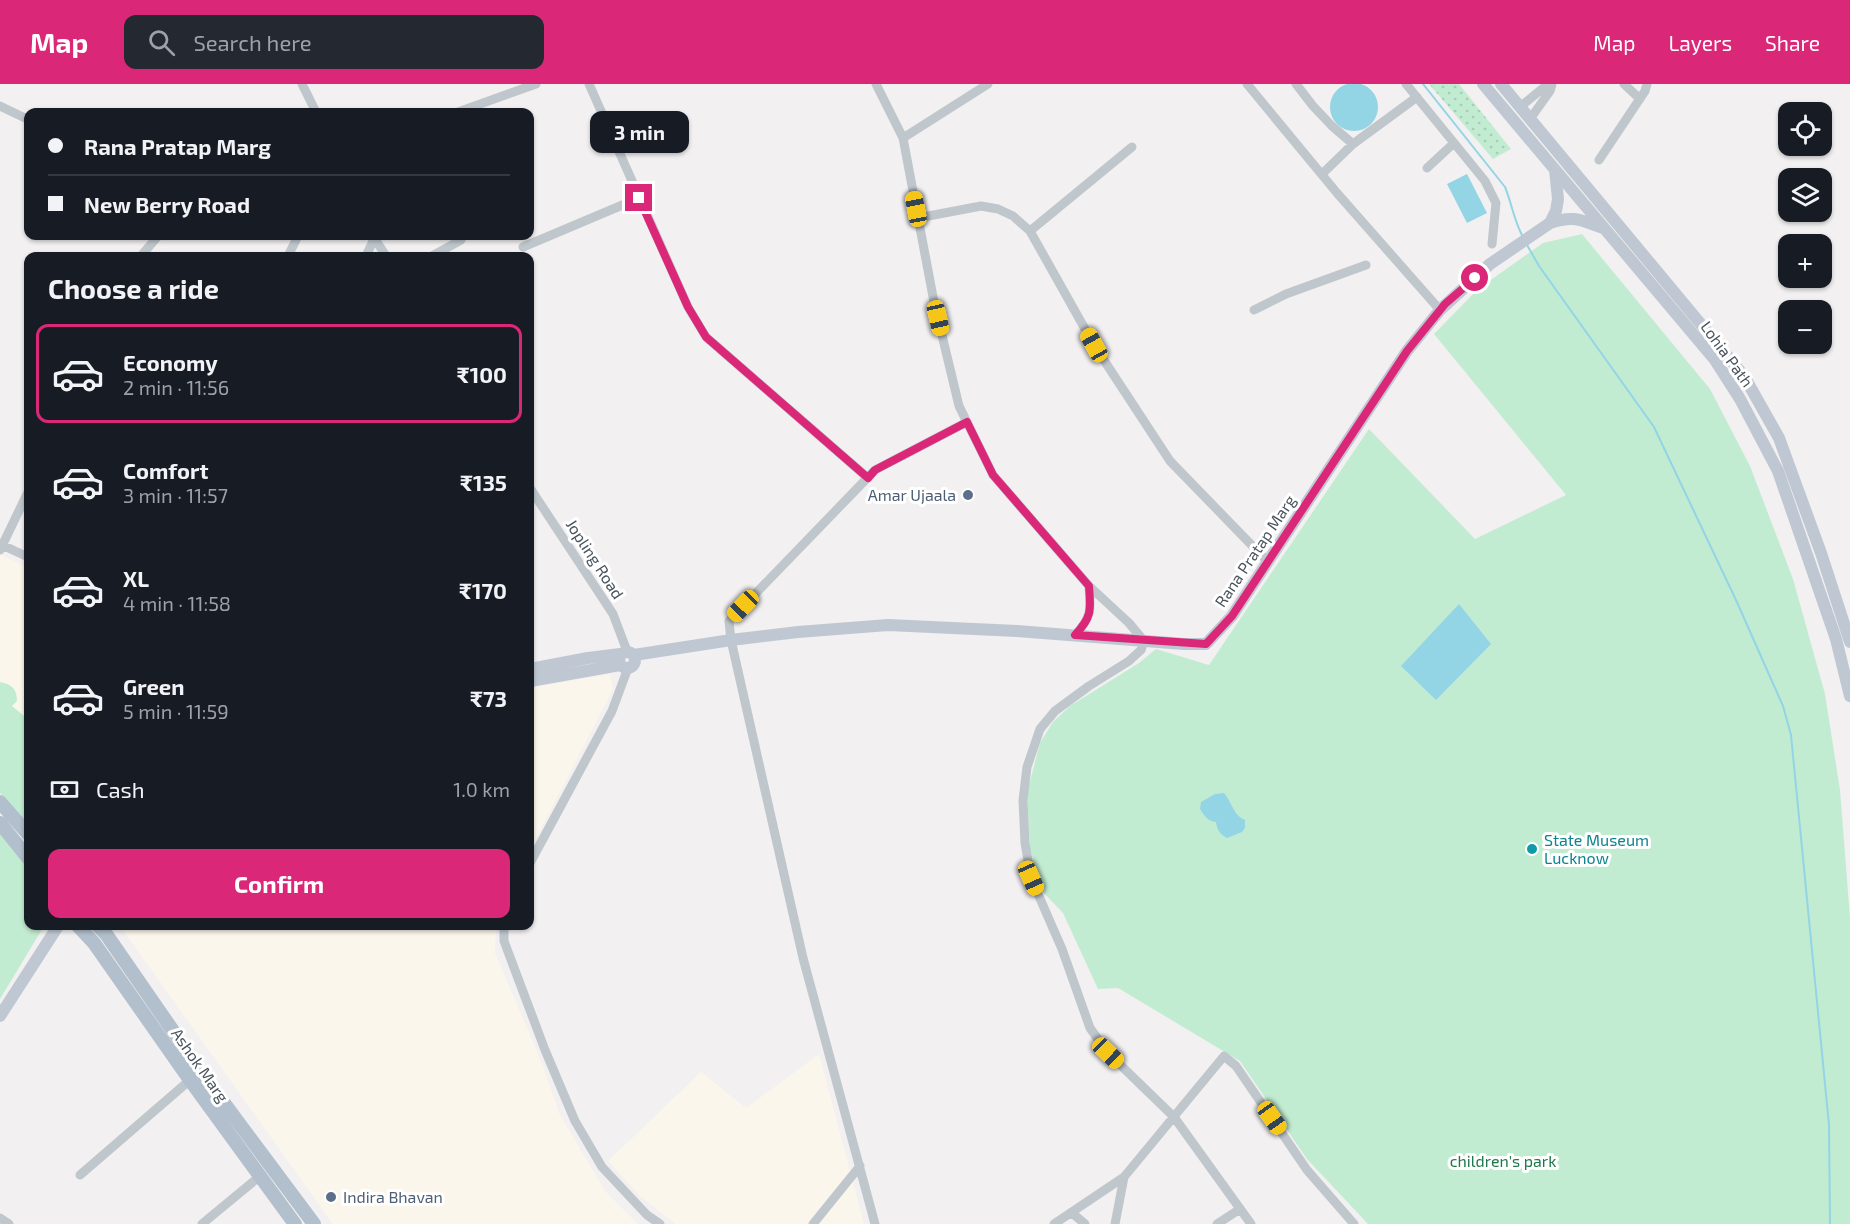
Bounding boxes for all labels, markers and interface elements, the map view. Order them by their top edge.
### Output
search box [124,15,544,69]
text: Map [30,25,88,59]
icon: search [145,26,178,59]
text: Search here [193,29,312,55]
text: Map [1593,30,1635,55]
text: Layers [1668,30,1732,55]
text: Share [1765,30,1820,55]
map controls [1778,102,1832,354]
button: locate [1778,102,1832,156]
callout: 3 min [590,111,688,153]
text: 3 min [614,120,665,144]
text: Rana Pratap Marg [84,133,271,159]
button: layers [1778,168,1832,222]
route end [625,184,652,211]
car [904,190,928,228]
text: New Berry Road [84,191,250,217]
button: + [1778,234,1832,288]
route start [1461,264,1488,291]
text: Choose a ride [48,272,219,304]
car [925,298,951,338]
button: − [1778,300,1832,354]
street label: Lohia Path [1697,317,1758,390]
car [1077,325,1111,365]
icon: car [51,347,105,401]
text: Economy [123,349,218,375]
text: ₹100 [457,361,507,387]
text: 2 min · 11:56 [123,375,229,399]
icon: car [51,455,105,509]
text: Comfort [123,457,208,483]
text: ₹135 [460,469,507,495]
text: 3 min · 11:57 [123,483,228,507]
place label: Amar Ujaala [868,485,956,505]
marker: Amar Ujaala [961,488,975,502]
street label: Rana Pratap Marg [1210,491,1299,610]
street label: Jopling Road [563,515,628,602]
icon: car [51,563,105,617]
text: XL [123,565,149,591]
text: ₹170 [459,577,507,603]
car [724,587,762,625]
text: 4 min · 11:58 [123,591,231,615]
icon: car [51,671,105,725]
text: Green [123,673,185,699]
text: ₹73 [470,685,507,711]
text: 5 min · 11:59 [123,699,229,723]
icon: cash [48,773,81,806]
text: Cash [96,776,145,802]
text: 1.0 km [453,777,510,801]
place label: State Museum Lucknow [1544,830,1649,867]
marker: State Museum Lucknow [1525,842,1539,856]
button: Confirm [48,849,510,918]
car [1015,858,1047,898]
street label: Ashok Marg [168,1024,233,1105]
car [1089,1034,1127,1072]
car [1254,1098,1290,1138]
park label: children's park [1450,1151,1556,1170]
place label: Indira Bhavan [343,1187,443,1206]
marker: Indira Bhavan [324,1190,338,1204]

